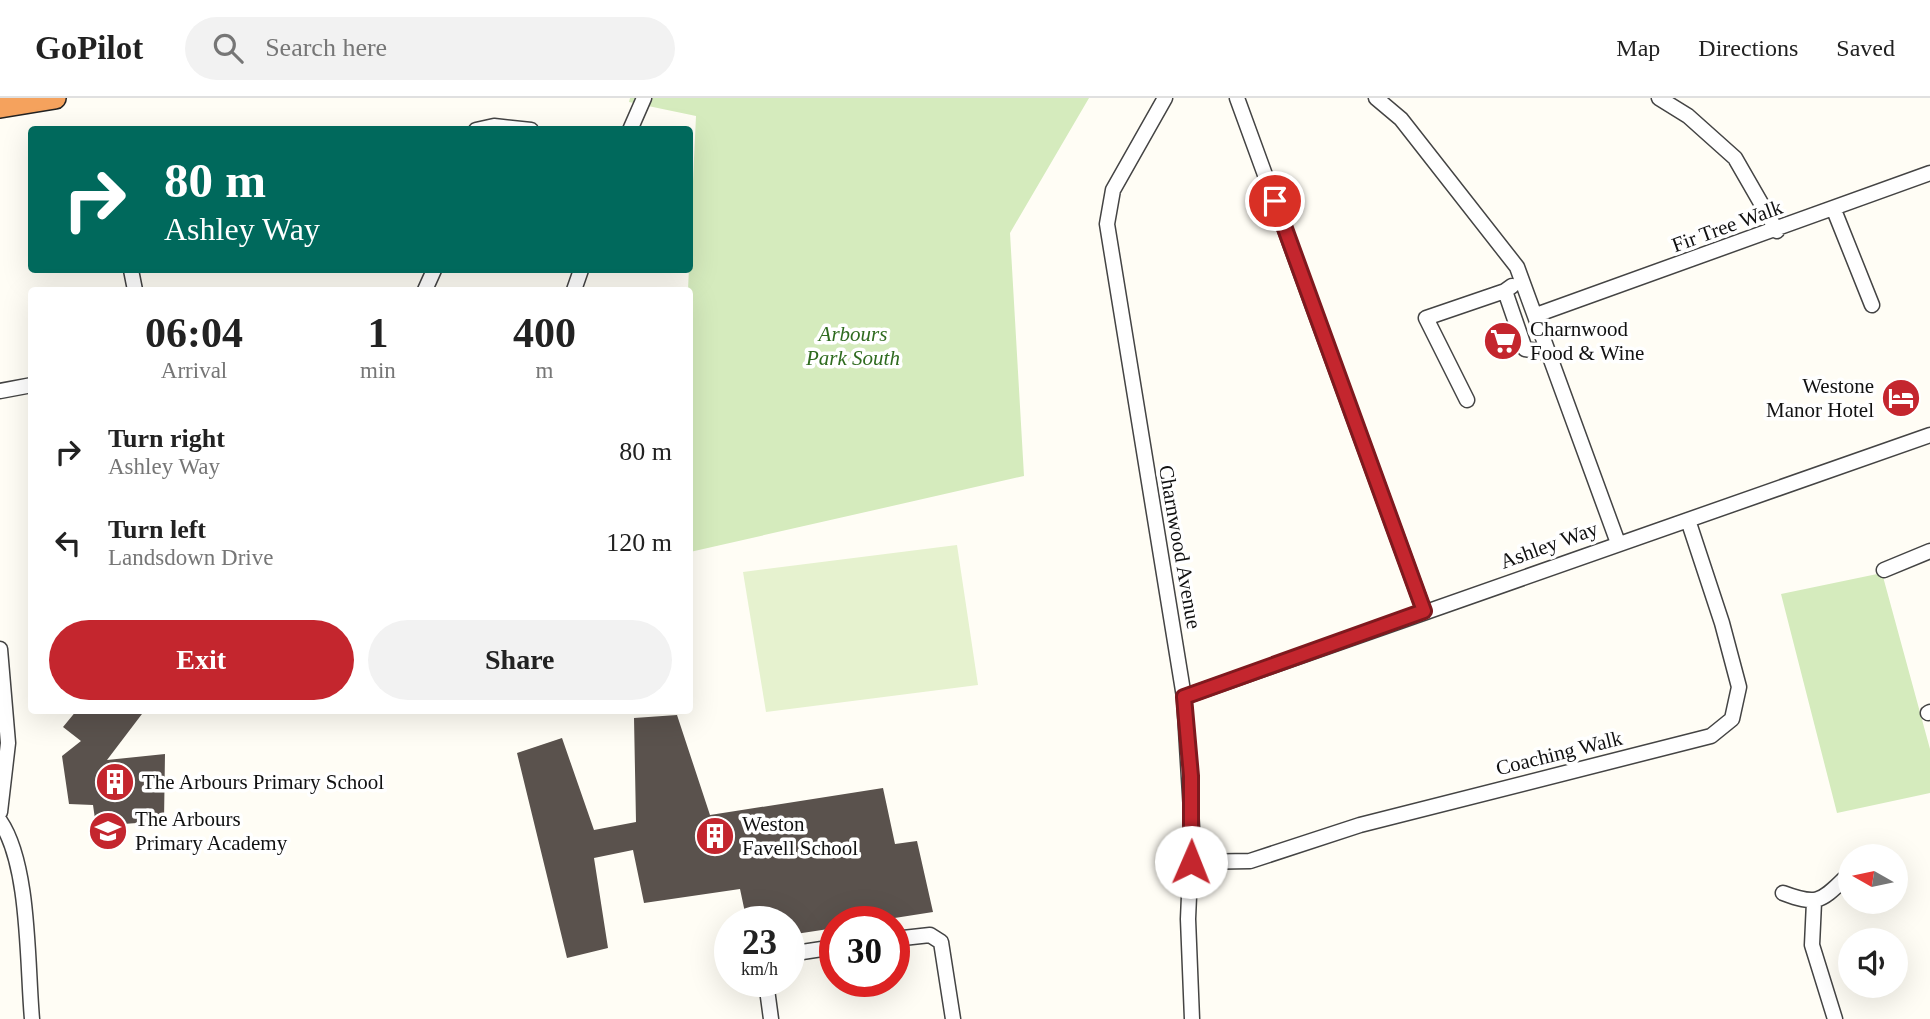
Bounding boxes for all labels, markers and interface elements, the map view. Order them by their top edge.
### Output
search box [185,17,675,80]
icon: search [209,29,247,67]
text: GoPilot [35,30,143,66]
text: Search here [265,33,387,62]
text: Map [1616,35,1660,61]
text: Directions [1698,35,1798,61]
text: Saved [1836,35,1895,61]
text: 80 m [164,153,266,208]
icon: right [49,154,140,245]
pin [1245,171,1305,231]
icon: arrive [1256,182,1294,220]
street label: Fir Tree Walk [1668,195,1786,257]
text: Ashley Way [164,211,320,247]
text: 06:04 [145,310,243,356]
text: 1 [367,310,388,356]
text: 400 [513,310,576,356]
place label: Charnwood Food & Wine [1530,317,1644,365]
supermarket icon: Charnwood Food & Wine [1482,320,1524,362]
park label: Arbours Park South [805,322,900,370]
text: Arrival [161,358,227,383]
text: min [360,358,396,383]
text: m [535,358,553,383]
place label: Westone Manor Hotel [1766,374,1874,422]
hotel icon: Westone Manor Hotel [1880,377,1922,419]
text: Turn right [108,424,225,453]
icon: right [49,433,87,471]
text: 80 m [619,437,672,466]
text: Ashley Way [108,454,220,479]
street label: Charnwood Avenue [1154,463,1206,631]
text: Turn left [108,515,206,544]
street label: Ashley Way [1497,516,1602,574]
icon: left [49,524,87,562]
text: 120 m [606,528,672,557]
text: Landsdown Drive [108,545,273,570]
button: Exit [49,620,354,700]
button: Share [368,620,672,700]
street label: Coaching Walk [1493,726,1625,780]
building icon: The Arbours Primary School [94,761,136,803]
place label: The Arbours Primary School [142,770,384,794]
place label: The Arbours Primary Academy [135,807,288,855]
school or university icon: The Arbours Primary Academy [87,810,129,852]
place label: Weston Favell School [742,812,858,860]
building icon: Weston Favell School [694,815,736,857]
position arrow [1154,825,1228,899]
north arrow [1838,844,1908,914]
map controls [1838,844,1908,998]
speed limit sign: 30 [819,906,910,997]
text: 23 [742,923,777,962]
button: sound [1838,928,1908,998]
text: km/h [741,959,778,979]

